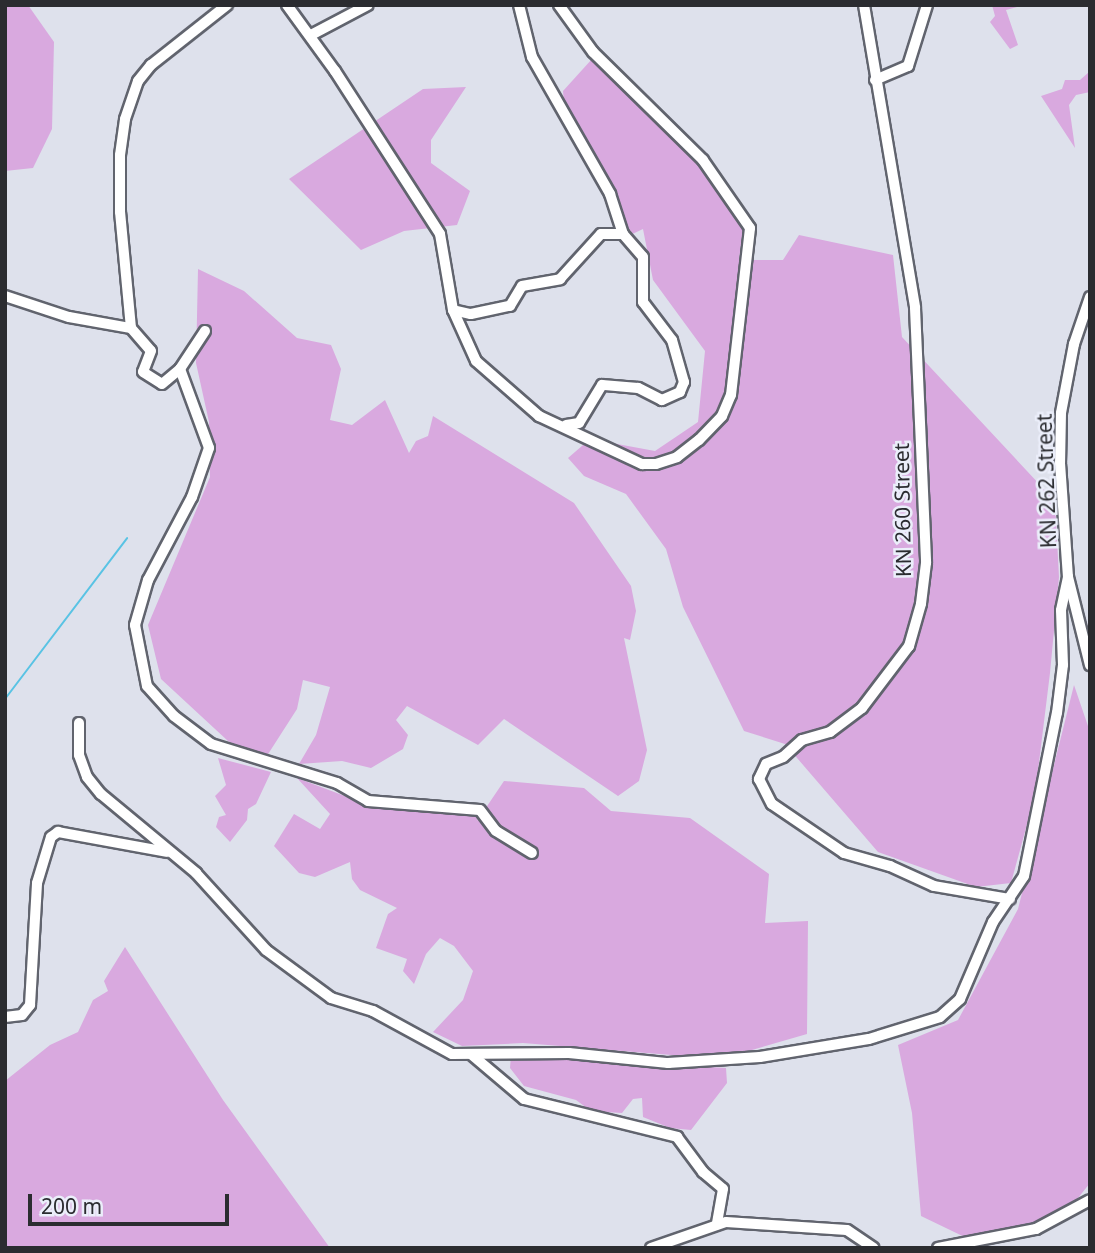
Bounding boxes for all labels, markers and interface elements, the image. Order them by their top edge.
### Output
street label: KN 262 Street [1031,413,1061,549]
street label: KN 260 Street [888,443,916,577]
scale bar [32,1180,233,1224]
text: 200 m [41,1192,102,1220]

